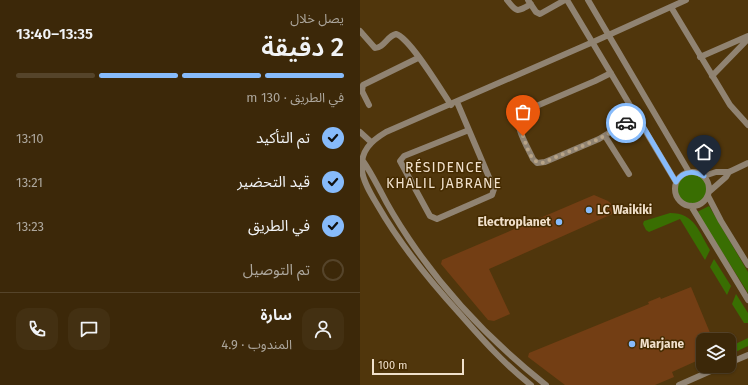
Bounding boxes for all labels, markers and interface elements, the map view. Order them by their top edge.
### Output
text: يصل خلال [290,11,344,26]
text: 13:35–13:40 [16,25,93,43]
text: 2 دقيقة [261,32,344,63]
text: في الطريق · 130 m [246,90,344,105]
pin [506,95,540,136]
icon: bag [512,101,534,123]
courier [606,103,646,143]
icon: car [615,112,637,134]
icon: check [322,127,344,149]
text: تم التأكيد [256,129,310,147]
text: 13:10 [16,131,44,146]
pin [687,135,721,176]
icon: home [693,141,715,163]
district label: RÉSIDENCE KHALIL JABRANE [386,158,502,192]
icon: check [322,171,344,193]
text: قيد التحضير [237,173,310,191]
text: 13:21 [16,175,43,190]
place label: LC Waikiki [597,203,652,217]
marker: LC Waikiki [584,205,594,215]
icon: check [322,215,344,237]
place label: Electroplanet [477,215,551,229]
text: في الطريق [248,217,310,235]
marker: Electroplanet [554,217,564,227]
text: 13:23 [16,219,44,234]
text: تم التوصيل [243,261,310,279]
text: سارة [260,306,292,324]
button: phone [16,308,58,350]
button: chat [68,308,110,350]
button: person [302,308,344,350]
map controls [696,333,736,373]
button: layers [696,333,736,373]
text: المندوب · 4.9 [221,337,292,352]
place label: Marjane [640,337,685,351]
marker: Marjane [627,339,637,349]
scale bar [372,357,464,376]
text: 100 m [378,359,407,372]

